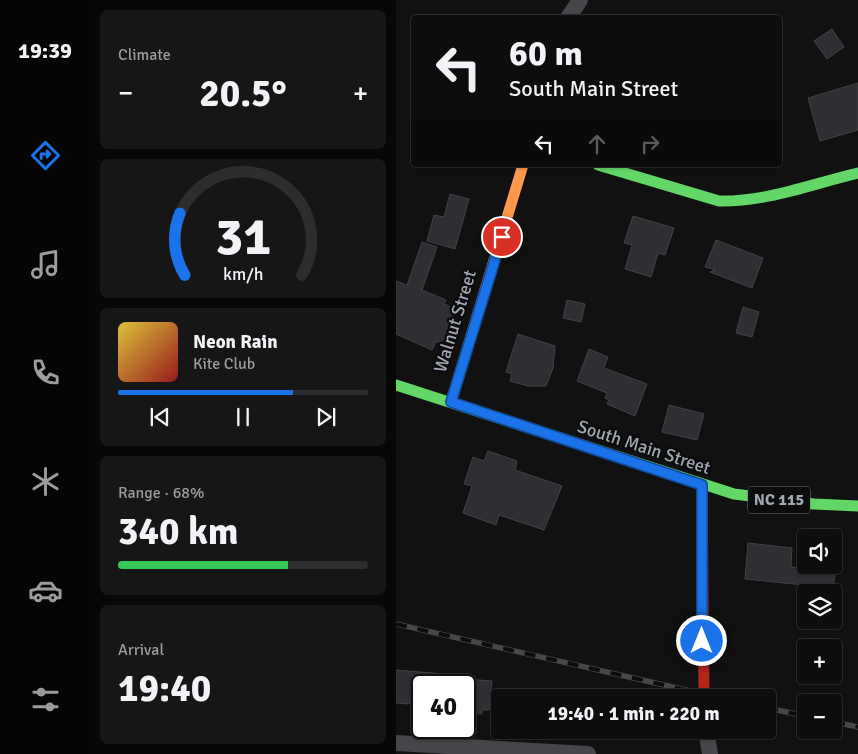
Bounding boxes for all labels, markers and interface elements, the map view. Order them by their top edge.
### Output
text: 60 m [509,32,583,75]
icon: left [426,35,491,100]
text: 19:39 [18,37,72,64]
text: Climate [118,45,171,65]
text: 20.5° [199,70,287,117]
text: South Main Street [509,75,678,102]
text: − [118,76,133,110]
text: + [353,76,368,110]
icon: left [530,130,558,158]
icon: ahead [583,130,611,158]
icon: right [636,130,664,158]
icon: directions [28,138,63,173]
text: 31 [215,205,271,269]
pin [481,216,523,258]
icon: arrive [488,223,516,251]
icon: music [28,247,63,282]
text: km/h [223,263,263,285]
street label: Walnut Street [429,267,481,375]
text: Neon Rain [193,330,278,354]
text: Kite Club [193,354,255,374]
icon: phone [28,355,63,390]
icon: previous [146,403,174,431]
icon: pause [229,403,257,431]
icon: next [312,403,340,431]
street label: South Main Street [575,415,713,479]
icon: climate [28,464,63,499]
text: Range · 68% [118,483,204,503]
road number: NC 115 [748,486,810,514]
text: 340 km [118,508,239,555]
map controls [797,529,842,739]
button: sound [797,529,842,574]
icon: car [28,573,63,608]
button: layers [797,584,842,629]
position arrow [675,614,727,666]
button: + [797,639,842,684]
text: Arrival [118,640,164,660]
text: 19:40 [118,665,211,712]
speed limit sign: 40 [411,674,476,739]
icon: filters [28,682,63,717]
button: − [797,694,842,739]
text: 19:40 · 1 min · 220 m [547,702,720,726]

